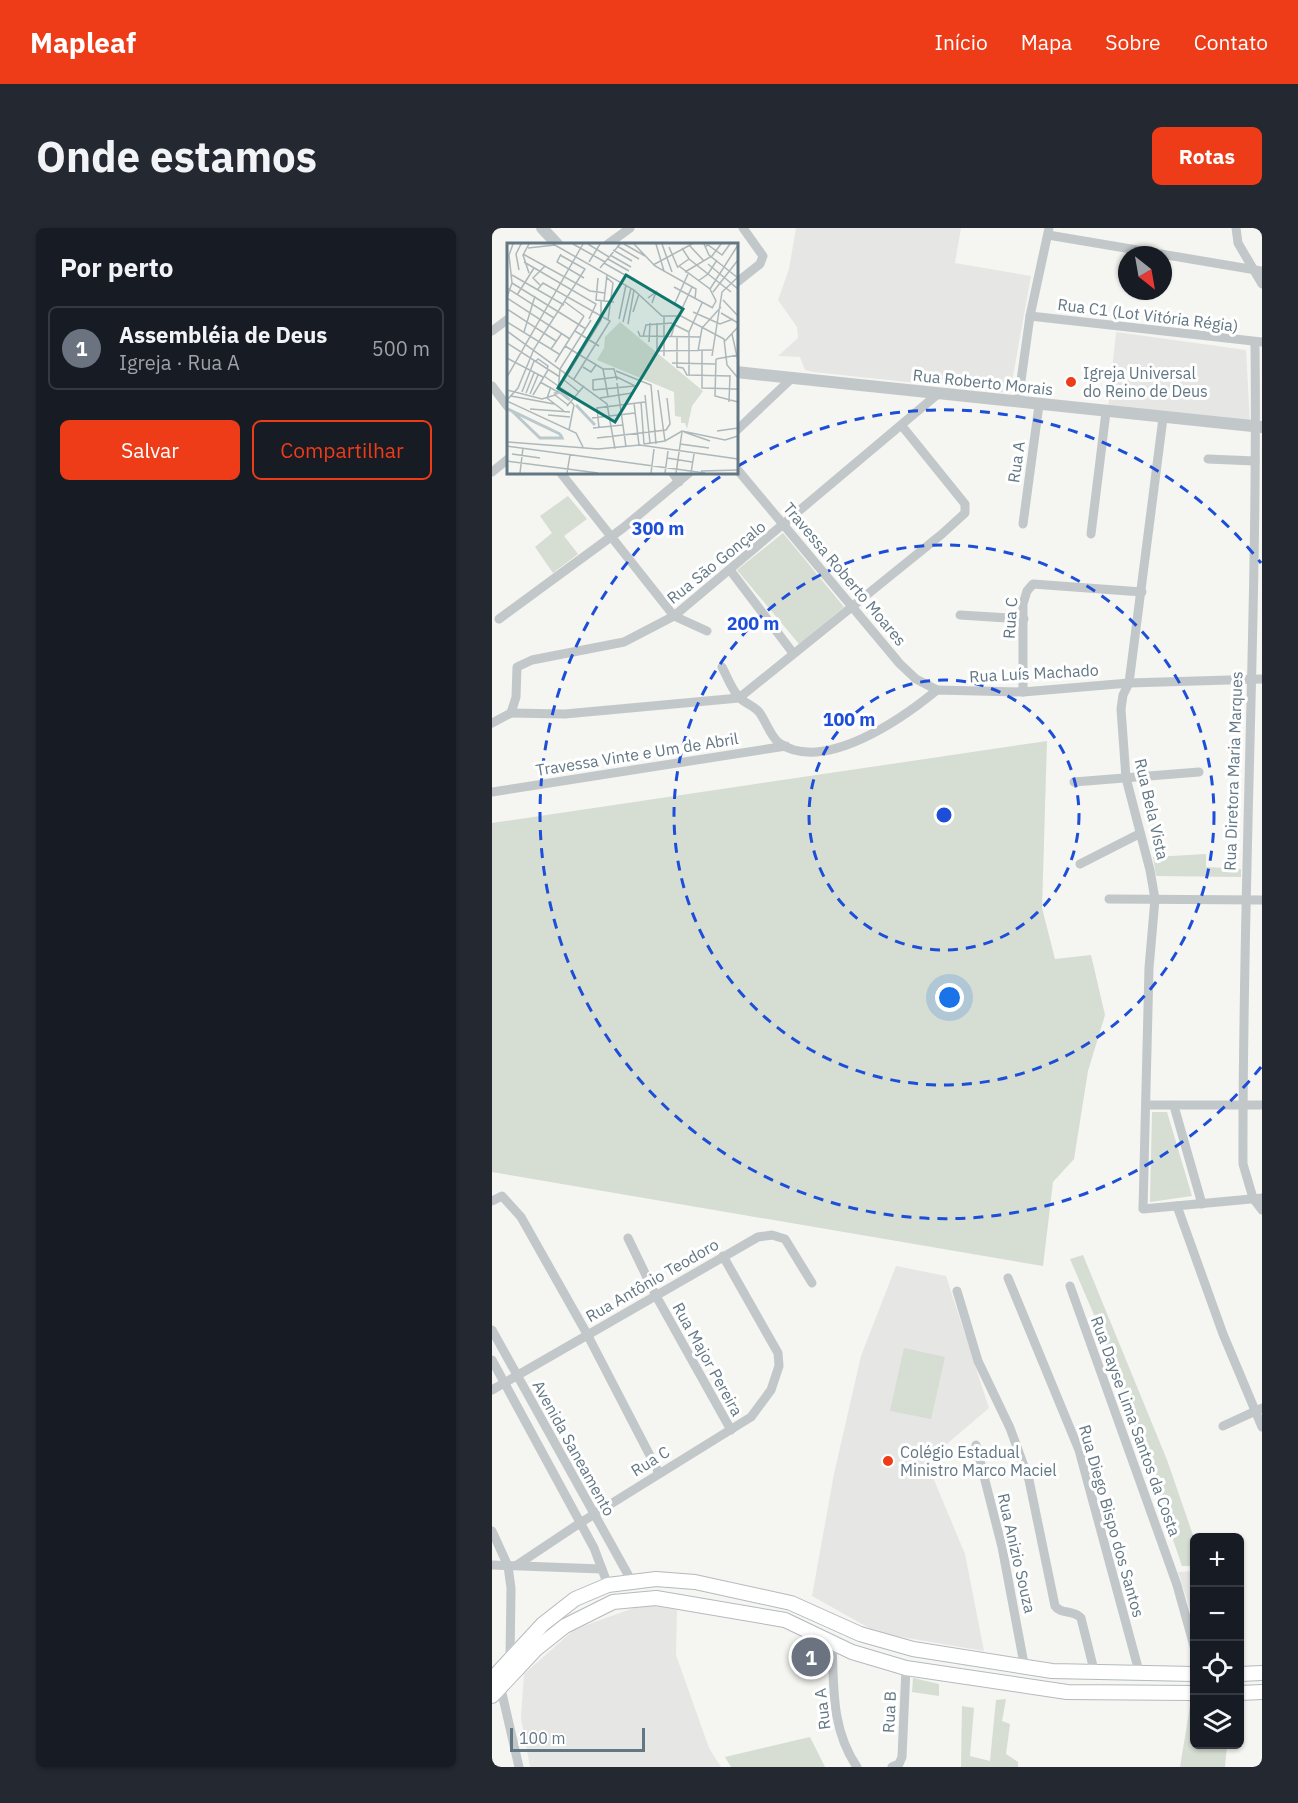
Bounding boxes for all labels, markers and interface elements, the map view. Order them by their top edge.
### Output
text: Mapleaf [30,24,136,61]
text: Início [935,28,988,56]
text: Mapa [1021,28,1072,56]
text: Sobre [1105,28,1161,56]
text: Contato [1194,28,1268,56]
button: Rotas [1152,127,1262,185]
text: Onde estamos [36,129,317,184]
inset map [507,243,738,474]
north arrow [1118,246,1172,300]
text: Por perto [60,250,173,284]
street label: Rua C1 (Lot Vitória Régia) [1056,294,1240,336]
text: Assembléia de Deus [119,320,327,349]
text: 1 [76,335,88,362]
text: 500 m [372,335,430,362]
text: Igreja · Rua A [119,349,240,376]
place label: Igreja Universal do Reino de Deus [1083,363,1208,401]
street label: Rua Roberto Morais [912,365,1054,399]
marker: Igreja Universal do Reino de Deus [1064,375,1078,389]
button: Salvar [60,420,240,480]
button: Compartilhar [252,420,432,480]
street label: Rua A [1003,440,1029,484]
street label: Travessa Roberto Moares [779,498,911,650]
street label: Rua São Gonçalo [663,516,769,608]
text: 300 m [632,517,684,540]
street label: Rua C [999,597,1021,639]
text: 200 m [727,612,779,635]
street label: Rua Luís Machado [969,660,1099,686]
street label: Rua Diretora Maria Marques [1220,671,1246,871]
text: 100 m [823,708,875,731]
street label: Travessa Vinte e Um de Abril [534,728,740,780]
street label: Rua Bela Vista [1131,757,1173,862]
centre of rings [934,805,954,825]
your location [935,983,964,1012]
street label: Rua Antônio Teodoro [582,1234,722,1326]
street label: Rua Major Pereira [668,1299,748,1420]
street label: Rua Dayse Lima Santos da Costa [1087,1313,1185,1539]
street label: Avenida Saneamento [528,1377,620,1519]
street label: Rua Diego Bispo dos Santos [1075,1422,1149,1620]
street label: Rua C [627,1441,673,1481]
place label: Colégio Estadual Ministro Marco Maciel [900,1442,1057,1480]
marker: Colégio Estadual Ministro Marco Maciel [881,1454,895,1468]
street label: Rua Anizio Souza [993,1491,1041,1615]
map controls [1190,1533,1244,1749]
button: + [1190,1533,1244,1587]
button: − [1190,1587,1244,1641]
pin: 1 [792,1634,830,1680]
button: locate [1190,1641,1244,1695]
street label: Rua A [810,1687,834,1731]
street label: Rua B [878,1690,900,1734]
button: layers [1190,1695,1244,1749]
scale bar [510,1725,645,1752]
text: 100 m [519,1728,566,1748]

